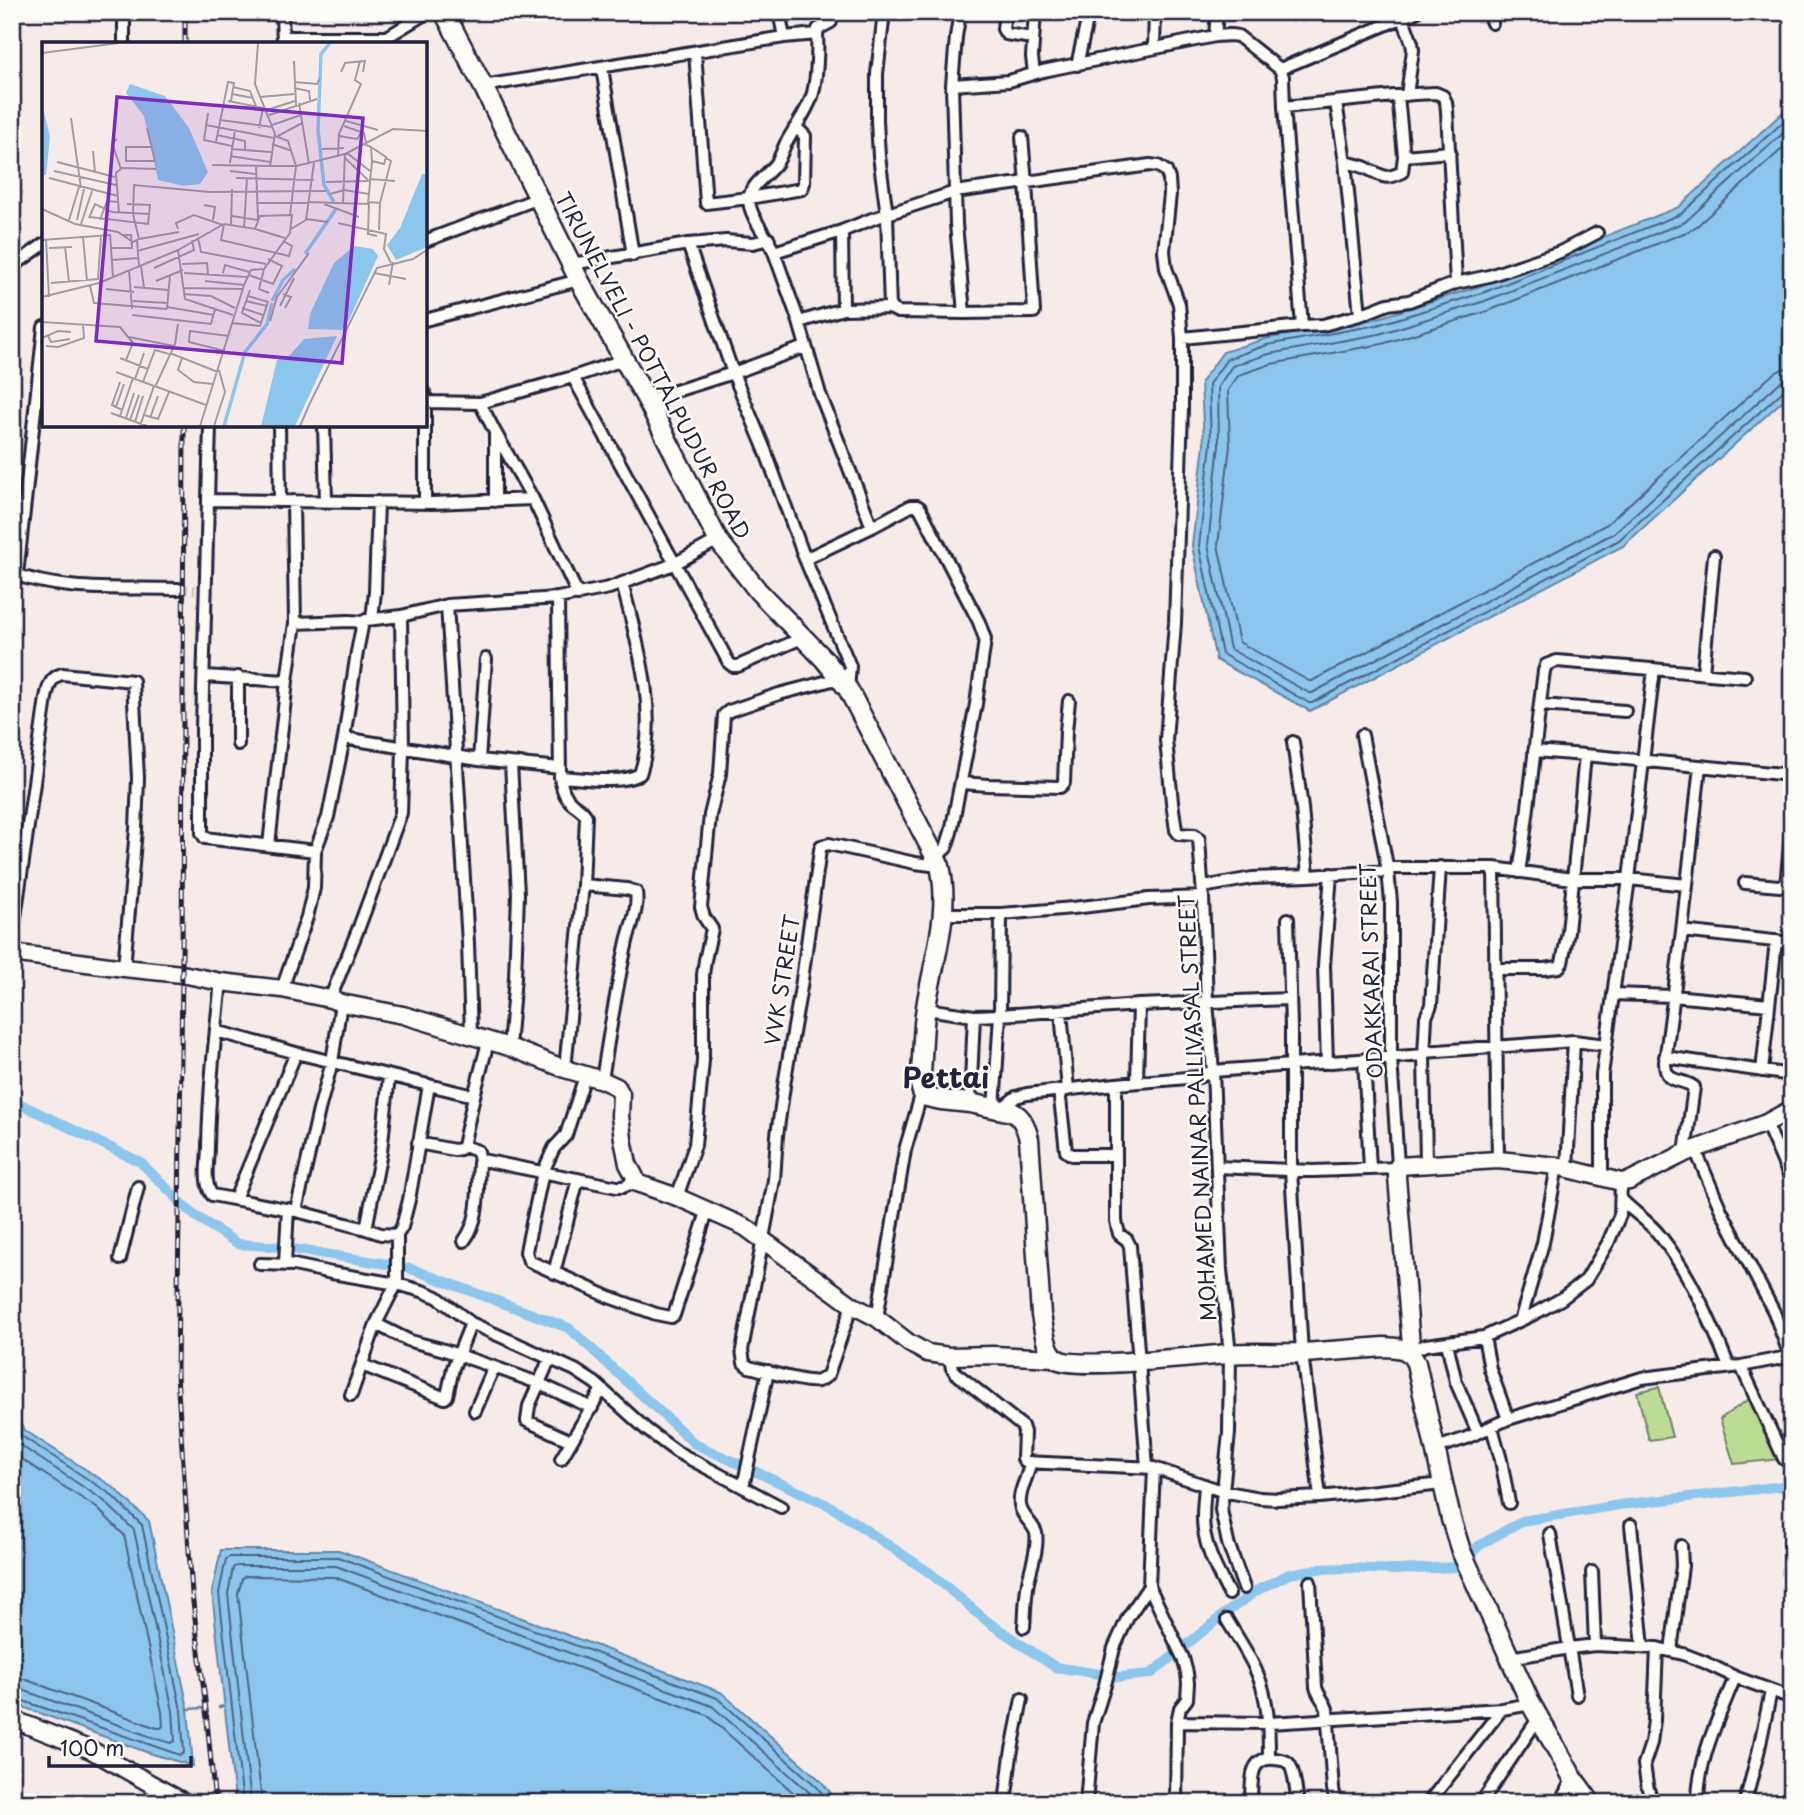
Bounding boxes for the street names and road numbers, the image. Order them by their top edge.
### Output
street label: TIRUNELVELI - POTTALPUDUR ROAD [548,185,760,545]
street label: ODAKKARAI STREET [1350,862,1390,1079]
street label: MOHAMED NAINAR PALLIVASAL STREET [1169,894,1223,1322]
street label: VVK STREET [755,912,807,1047]

